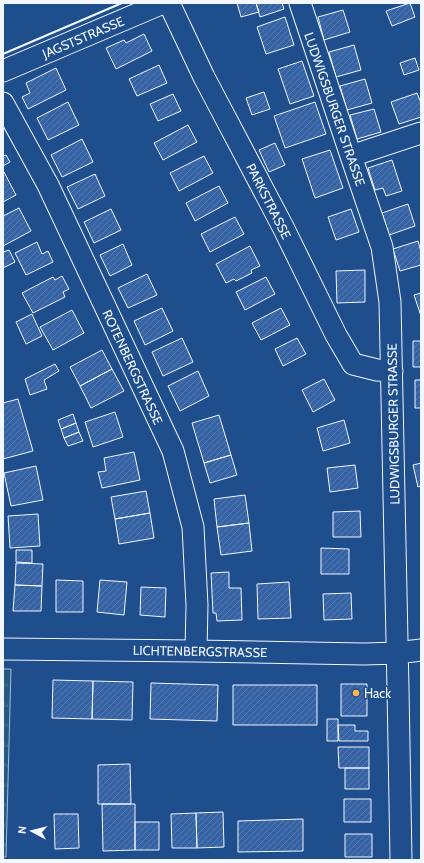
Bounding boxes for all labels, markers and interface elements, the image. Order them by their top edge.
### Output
street label: JAGSTSTRASSE [39,13,126,62]
street label: LUDWIGSBURGER STRASSE [301,30,369,188]
street label: PARKSTRASSE [243,160,295,242]
street label: ROTENBERGSTRASSE [99,307,167,427]
street label: LUDWIGSBURGER STRASSE [384,343,402,505]
street label: LICHTENBERGSTRASSE [133,642,267,660]
place label: Hack [364,685,391,701]
marker: Hack [351,688,361,698]
north arrow [12,811,52,851]
text: N [15,825,29,834]

